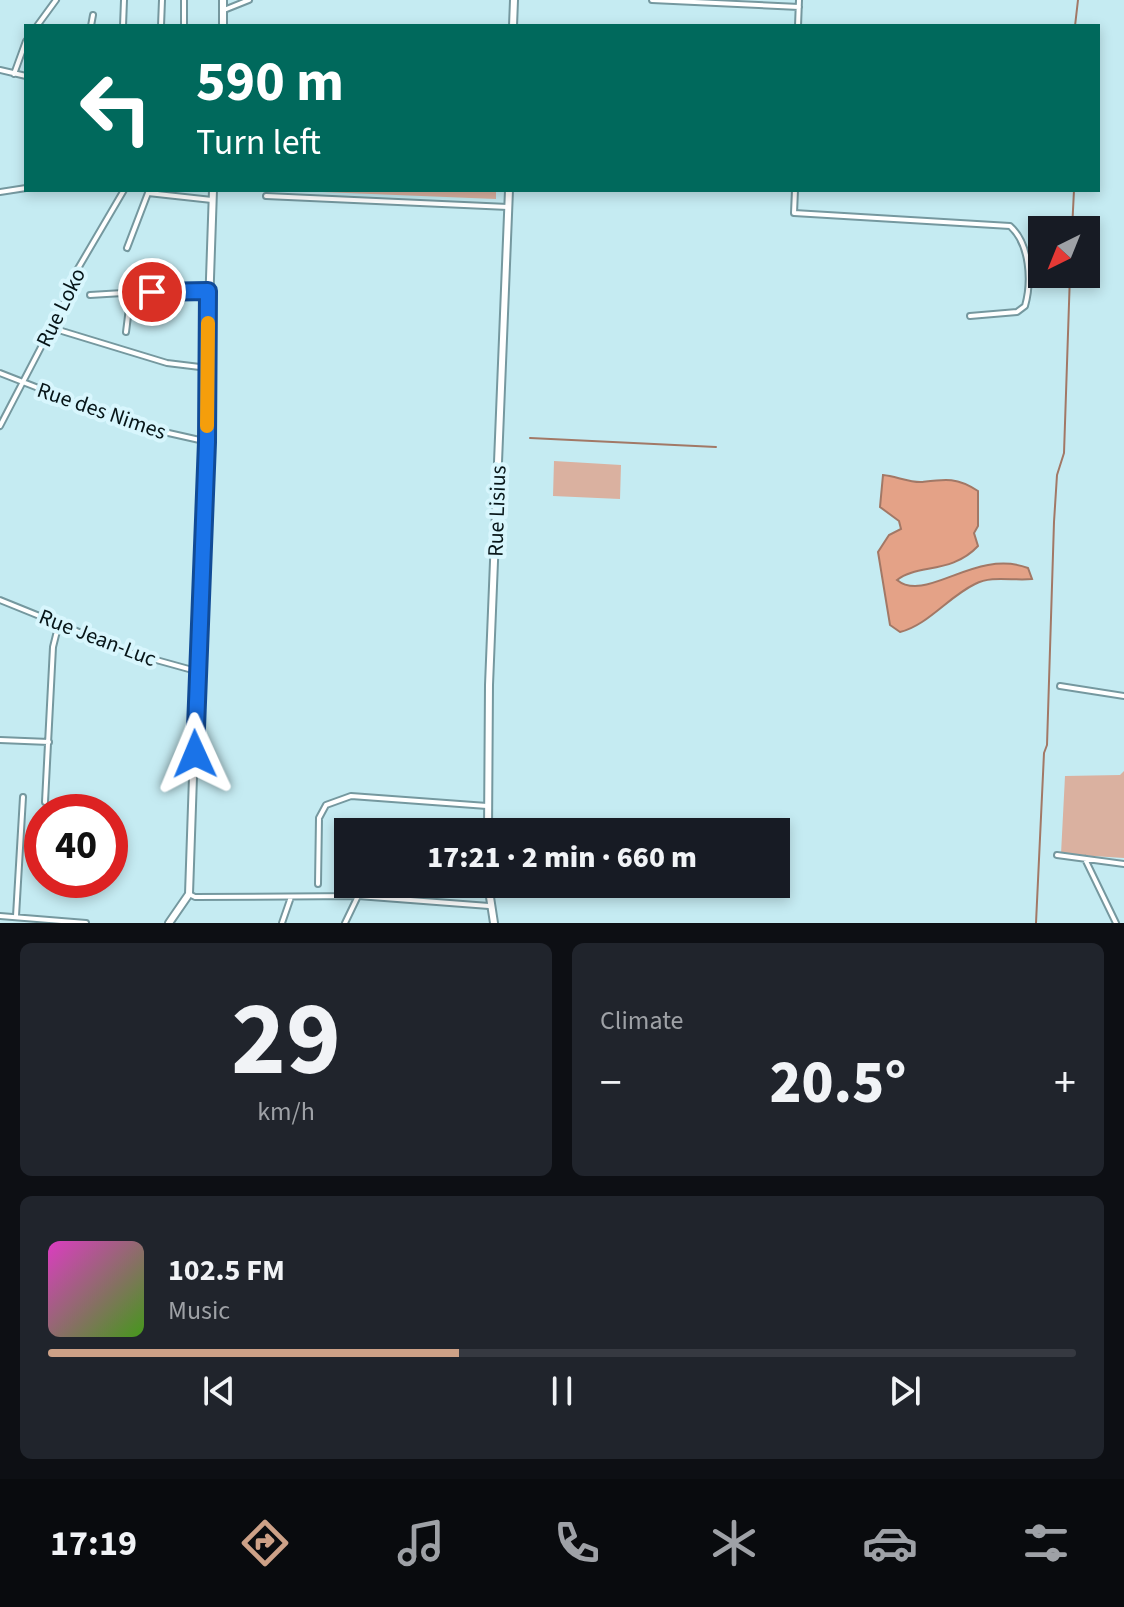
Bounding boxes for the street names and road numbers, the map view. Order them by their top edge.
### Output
street label: Rue Loko [28,262,94,352]
street label: Rue des Nimes [33,374,170,448]
street label: Rue Lisius [479,465,515,557]
street label: Rue Jean-Luc [34,601,161,675]

